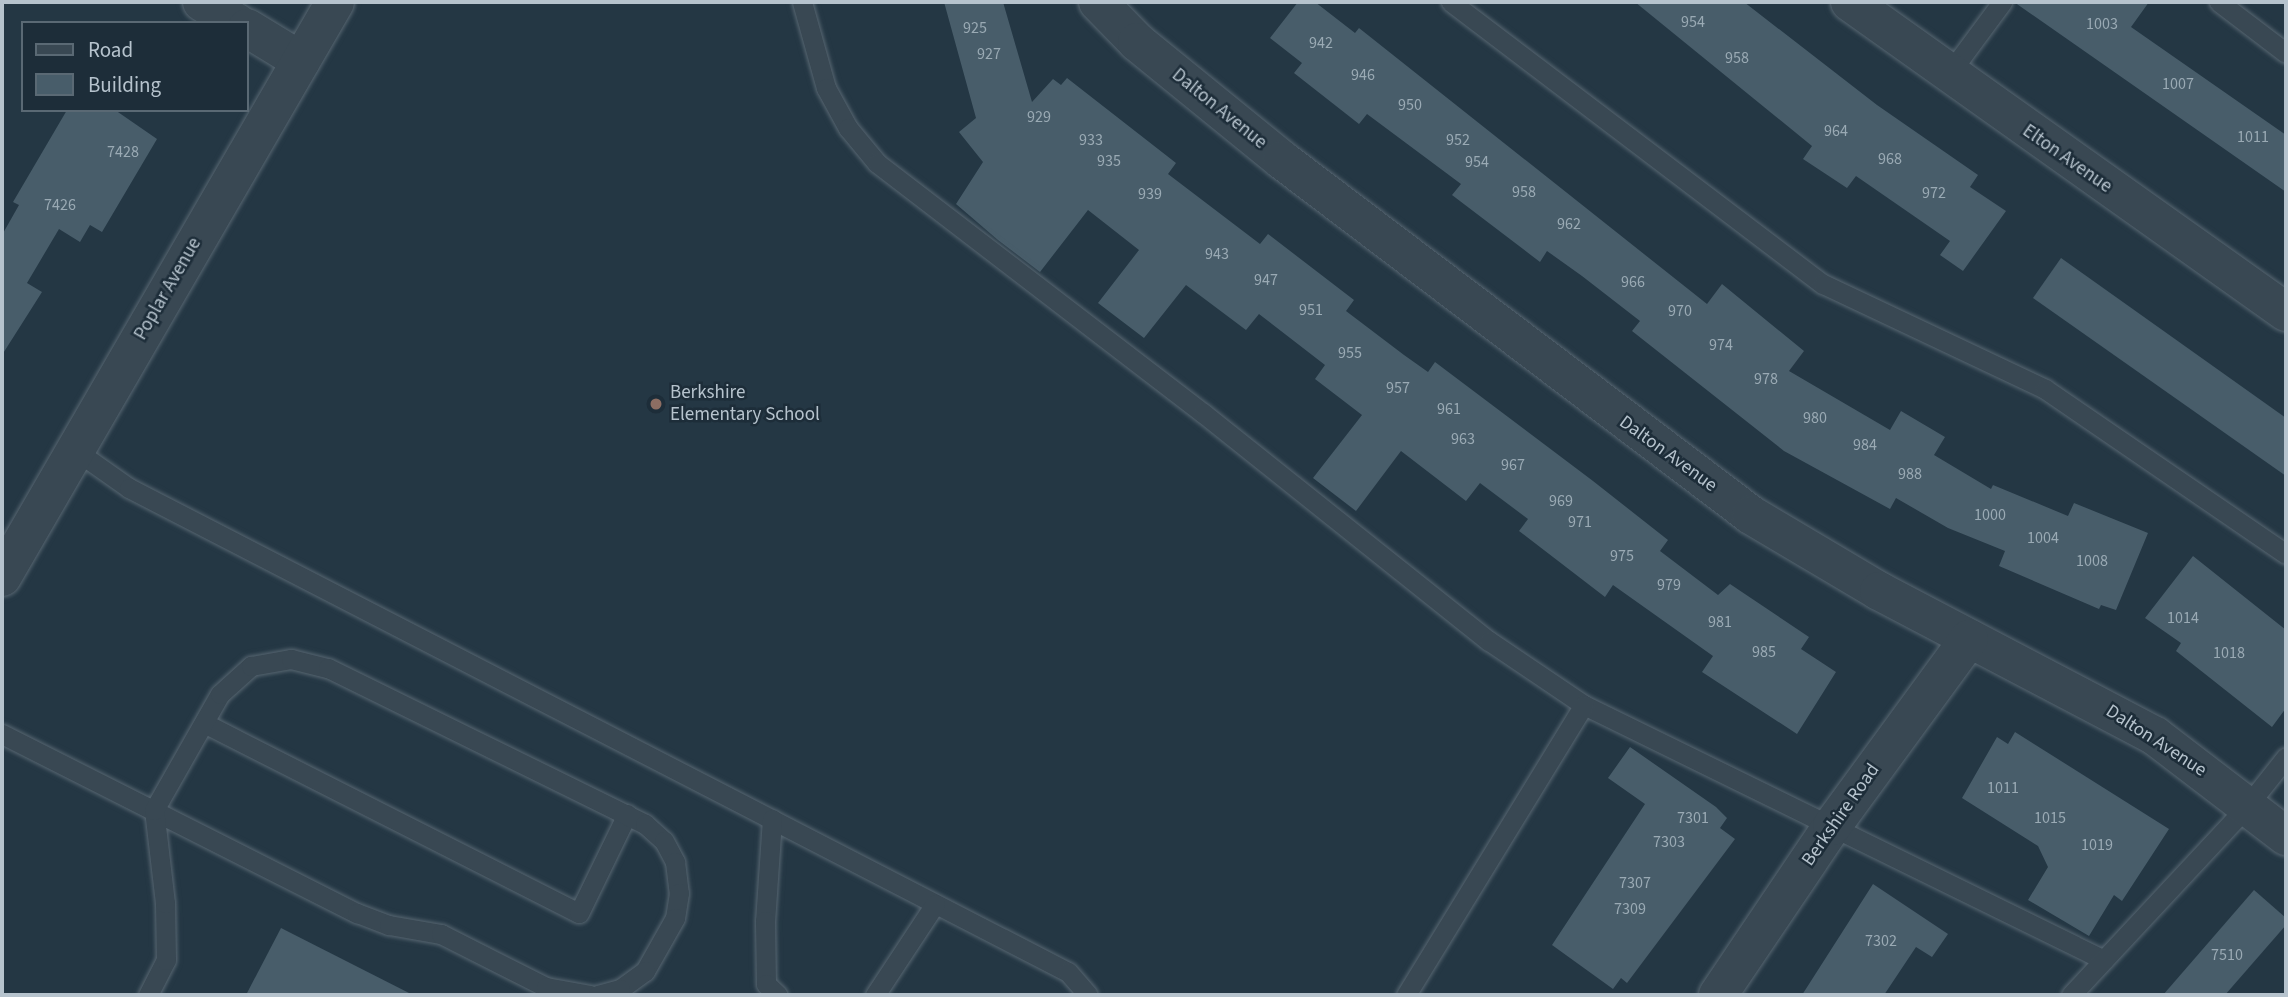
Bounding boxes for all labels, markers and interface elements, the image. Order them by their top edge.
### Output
house number: 954 [1681,12,1705,32]
house number: 1003 [2086,14,2118,34]
house number: 925 [963,18,987,38]
legend [21,21,248,112]
house number: 942 [1309,33,1333,53]
text: Road [88,35,133,65]
house number: 927 [977,44,1001,64]
house number: 958 [1725,48,1749,68]
street label: Dalton Avenue [1167,64,1271,154]
house number: 946 [1351,65,1375,85]
text: Building [88,70,161,100]
house number: 1007 [2162,74,2194,94]
house number: 950 [1398,95,1422,115]
house number: 929 [1027,107,1051,127]
street label: Elton Avenue [2018,120,2116,198]
house number: 964 [1824,121,1848,141]
house number: 1011 [2237,127,2269,147]
house number: 933 [1079,130,1103,150]
house number: 952 [1446,130,1470,150]
house number: 7428 [107,142,139,162]
house number: 968 [1878,149,1902,169]
house number: 935 [1097,151,1121,171]
house number: 954 [1465,152,1489,172]
house number: 958 [1512,182,1536,202]
house number: 972 [1922,183,1946,203]
house number: 939 [1138,184,1162,204]
house number: 7426 [44,195,76,215]
house number: 962 [1557,214,1581,234]
street label: Poplar Avenue [129,234,207,344]
house number: 943 [1205,244,1229,264]
house number: 947 [1254,270,1278,290]
house number: 966 [1621,272,1645,292]
house number: 951 [1299,300,1323,320]
house number: 970 [1668,301,1692,321]
house number: 974 [1709,335,1733,355]
house number: 955 [1338,343,1362,363]
house number: 978 [1754,369,1778,389]
house number: 957 [1386,378,1410,398]
place label: Berkshire Elementary School [670,382,820,426]
marker: Berkshire Elementary School [648,396,664,412]
house number: 961 [1437,399,1461,419]
house number: 980 [1803,408,1827,428]
street label: Dalton Avenue [1615,411,1721,497]
house number: 963 [1451,429,1475,449]
house number: 984 [1853,435,1877,455]
house number: 967 [1501,455,1525,475]
house number: 988 [1898,464,1922,484]
house number: 969 [1549,491,1573,511]
house number: 1000 [1974,505,2006,525]
house number: 971 [1568,512,1592,532]
house number: 1004 [2027,528,2059,548]
house number: 975 [1610,546,1634,566]
house number: 1008 [2076,551,2108,571]
house number: 979 [1657,575,1681,595]
house number: 1014 [2167,608,2199,628]
house number: 981 [1708,612,1732,632]
house number: 985 [1752,642,1776,662]
house number: 1018 [2213,643,2245,663]
street label: Dalton Avenue [2101,700,2211,782]
street label: Berkshire Road [1797,759,1885,871]
house number: 1011 [1987,778,2019,798]
house number: 7301 [1677,808,1709,828]
house number: 1015 [2034,808,2066,828]
house number: 7303 [1653,832,1685,852]
house number: 1019 [2081,835,2113,855]
house number: 7307 [1619,873,1651,893]
house number: 7309 [1614,899,1646,919]
house number: 7302 [1865,931,1897,951]
house number: 7510 [2211,945,2243,965]

